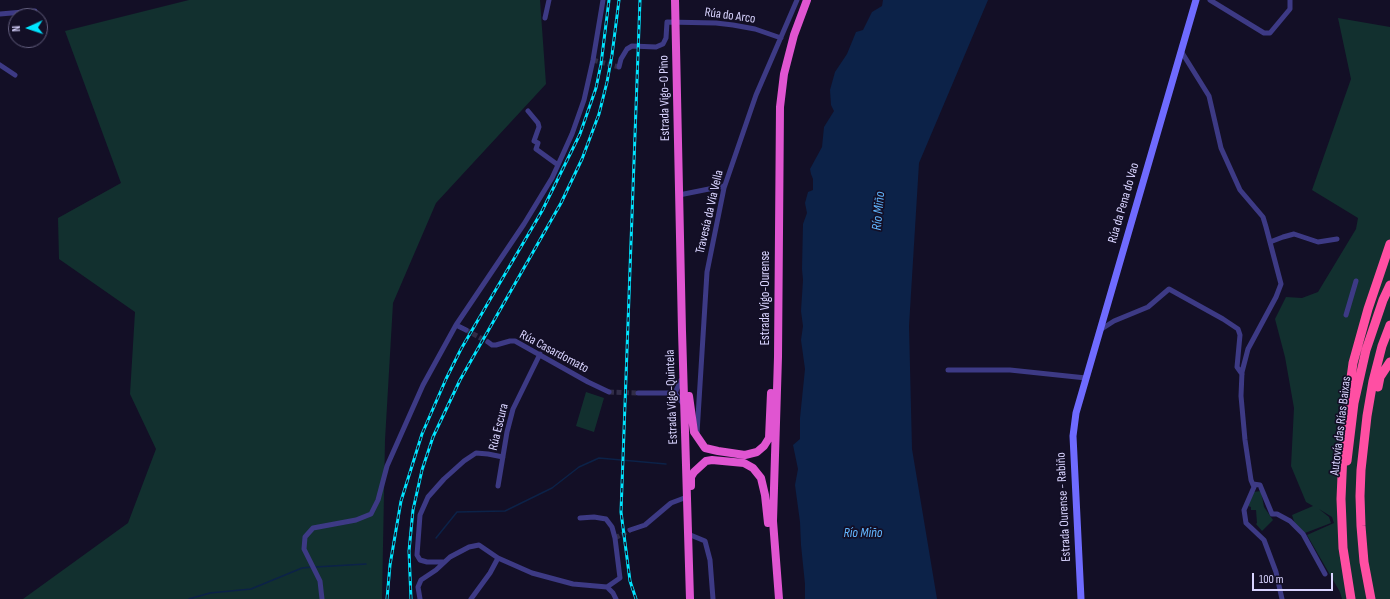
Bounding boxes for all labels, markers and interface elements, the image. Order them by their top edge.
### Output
street label: Rúa do Arco [704,5,756,27]
north arrow [8,8,48,48]
text: N [10,25,23,32]
street label: Estrada Vigo-O Pino [656,55,674,141]
street label: Rúa da Pena do Vao [1105,161,1143,245]
street label: Travesía da Vía Vella [693,169,727,255]
water label: Río Miño [869,191,889,231]
street label: Estrada Vigo-Ourense [758,251,774,345]
street label: Rúa Casardomato [517,327,591,377]
street label: Estrada Vigo-Quintela [663,349,681,445]
street label: Autovía das Rías Baixas [1327,376,1355,476]
street label: Rúa Escura [486,402,512,452]
street label: Estrada Ourense - Rabiño [1053,452,1075,562]
water label: Río Miño [843,525,883,541]
scale bar [1254,565,1335,591]
text: 100 m [1259,572,1284,587]

